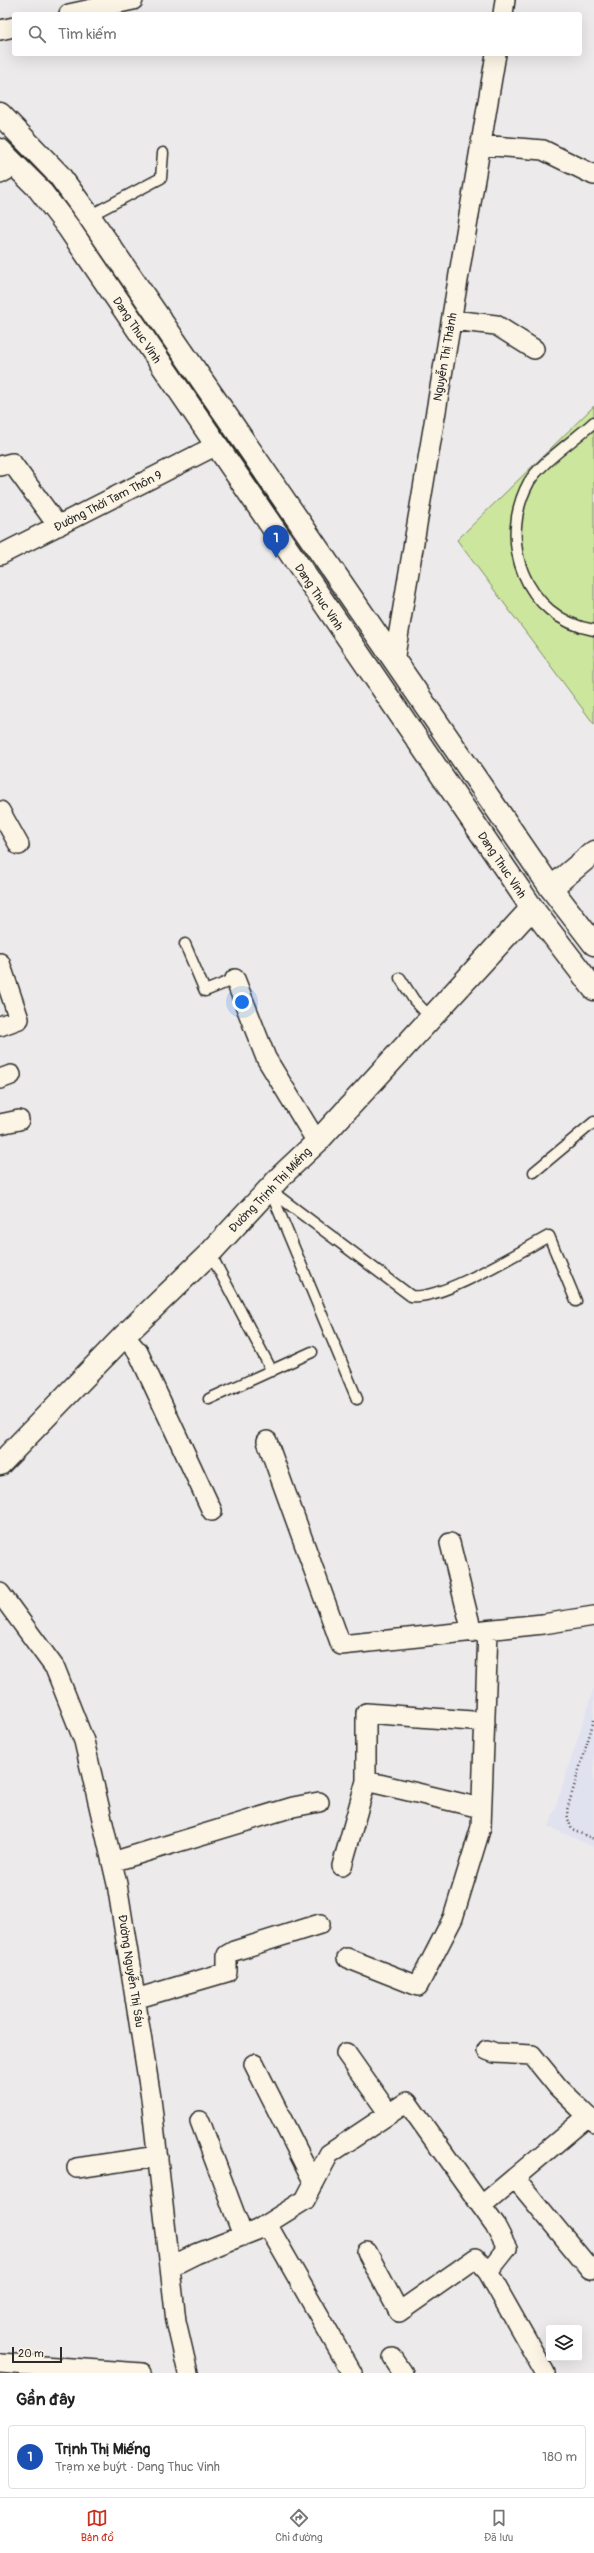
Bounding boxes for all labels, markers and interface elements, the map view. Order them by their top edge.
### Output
search box [12,12,582,56]
icon: search [26,23,48,45]
text: Tìm kiếm [58,25,117,44]
street label: Dang Thuc Vinh [109,294,164,367]
street label: Nguyễn Thị Thảnh [429,311,461,403]
street label: Đường Thời Tam Thôn 9 [52,468,165,535]
pin: 1 [263,525,289,558]
street label: Dang Thuc Vinh [291,561,346,634]
street label: Dang Thuc Vinh [474,829,529,902]
your location [232,992,252,1012]
street label: Đường Trịnh Thị Miếng [225,1144,315,1236]
street label: Đường Nguyễn Thị Sáu [114,1913,148,2029]
map controls [546,2325,582,2361]
button: layers [546,2325,582,2361]
scale bar [12,2345,62,2364]
text: 20 m [18,2347,44,2360]
text: Gần đây [16,2389,75,2410]
text: Trịnh Thị Miếng [55,2440,150,2459]
text: 1 [27,2449,33,2465]
text: 180 m [542,2449,577,2465]
text: Trạm xe buýt · Dang Thuc Vinh [55,2459,220,2475]
tab: Bản đồ [81,2507,114,2544]
tab: Chỉ đường [275,2507,323,2544]
tab: Đã lưu [484,2507,513,2544]

